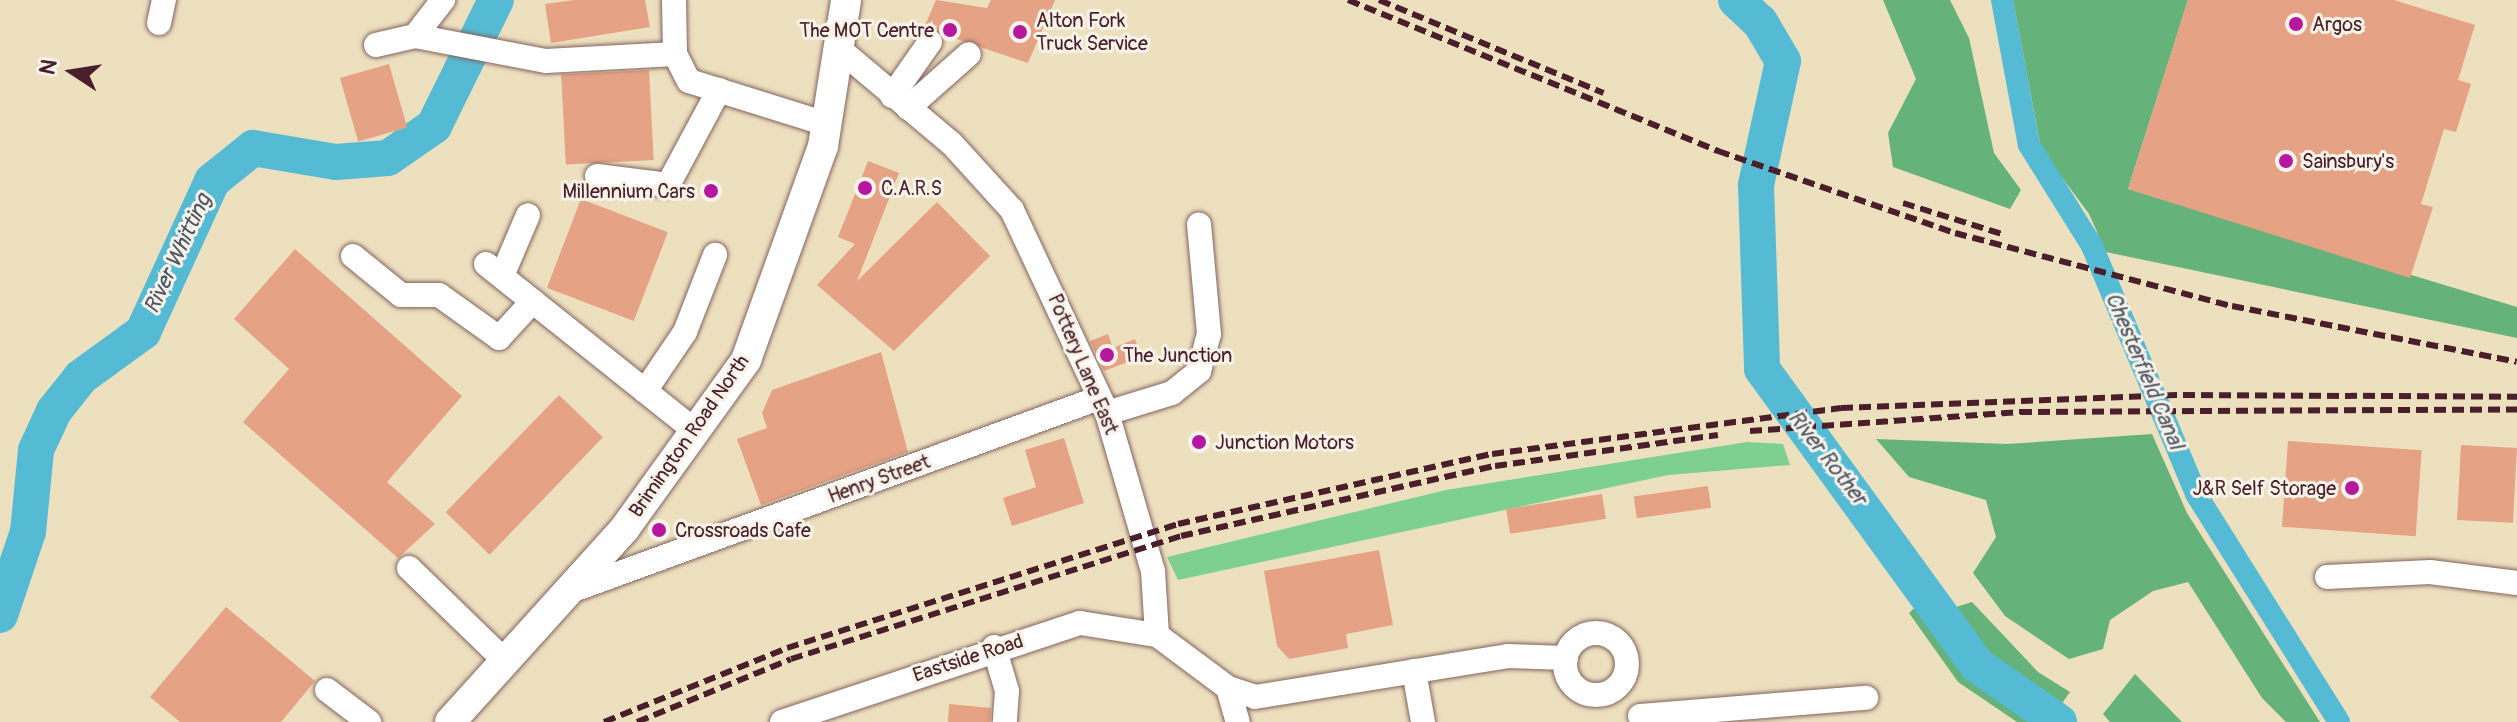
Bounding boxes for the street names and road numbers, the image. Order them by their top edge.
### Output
street label: Pottery Lane East [1043,290,1123,438]
street label: Brimington Road North [624,350,754,522]
street label: Henry Street [825,449,933,509]
street label: Eastside Road [910,629,1026,687]

